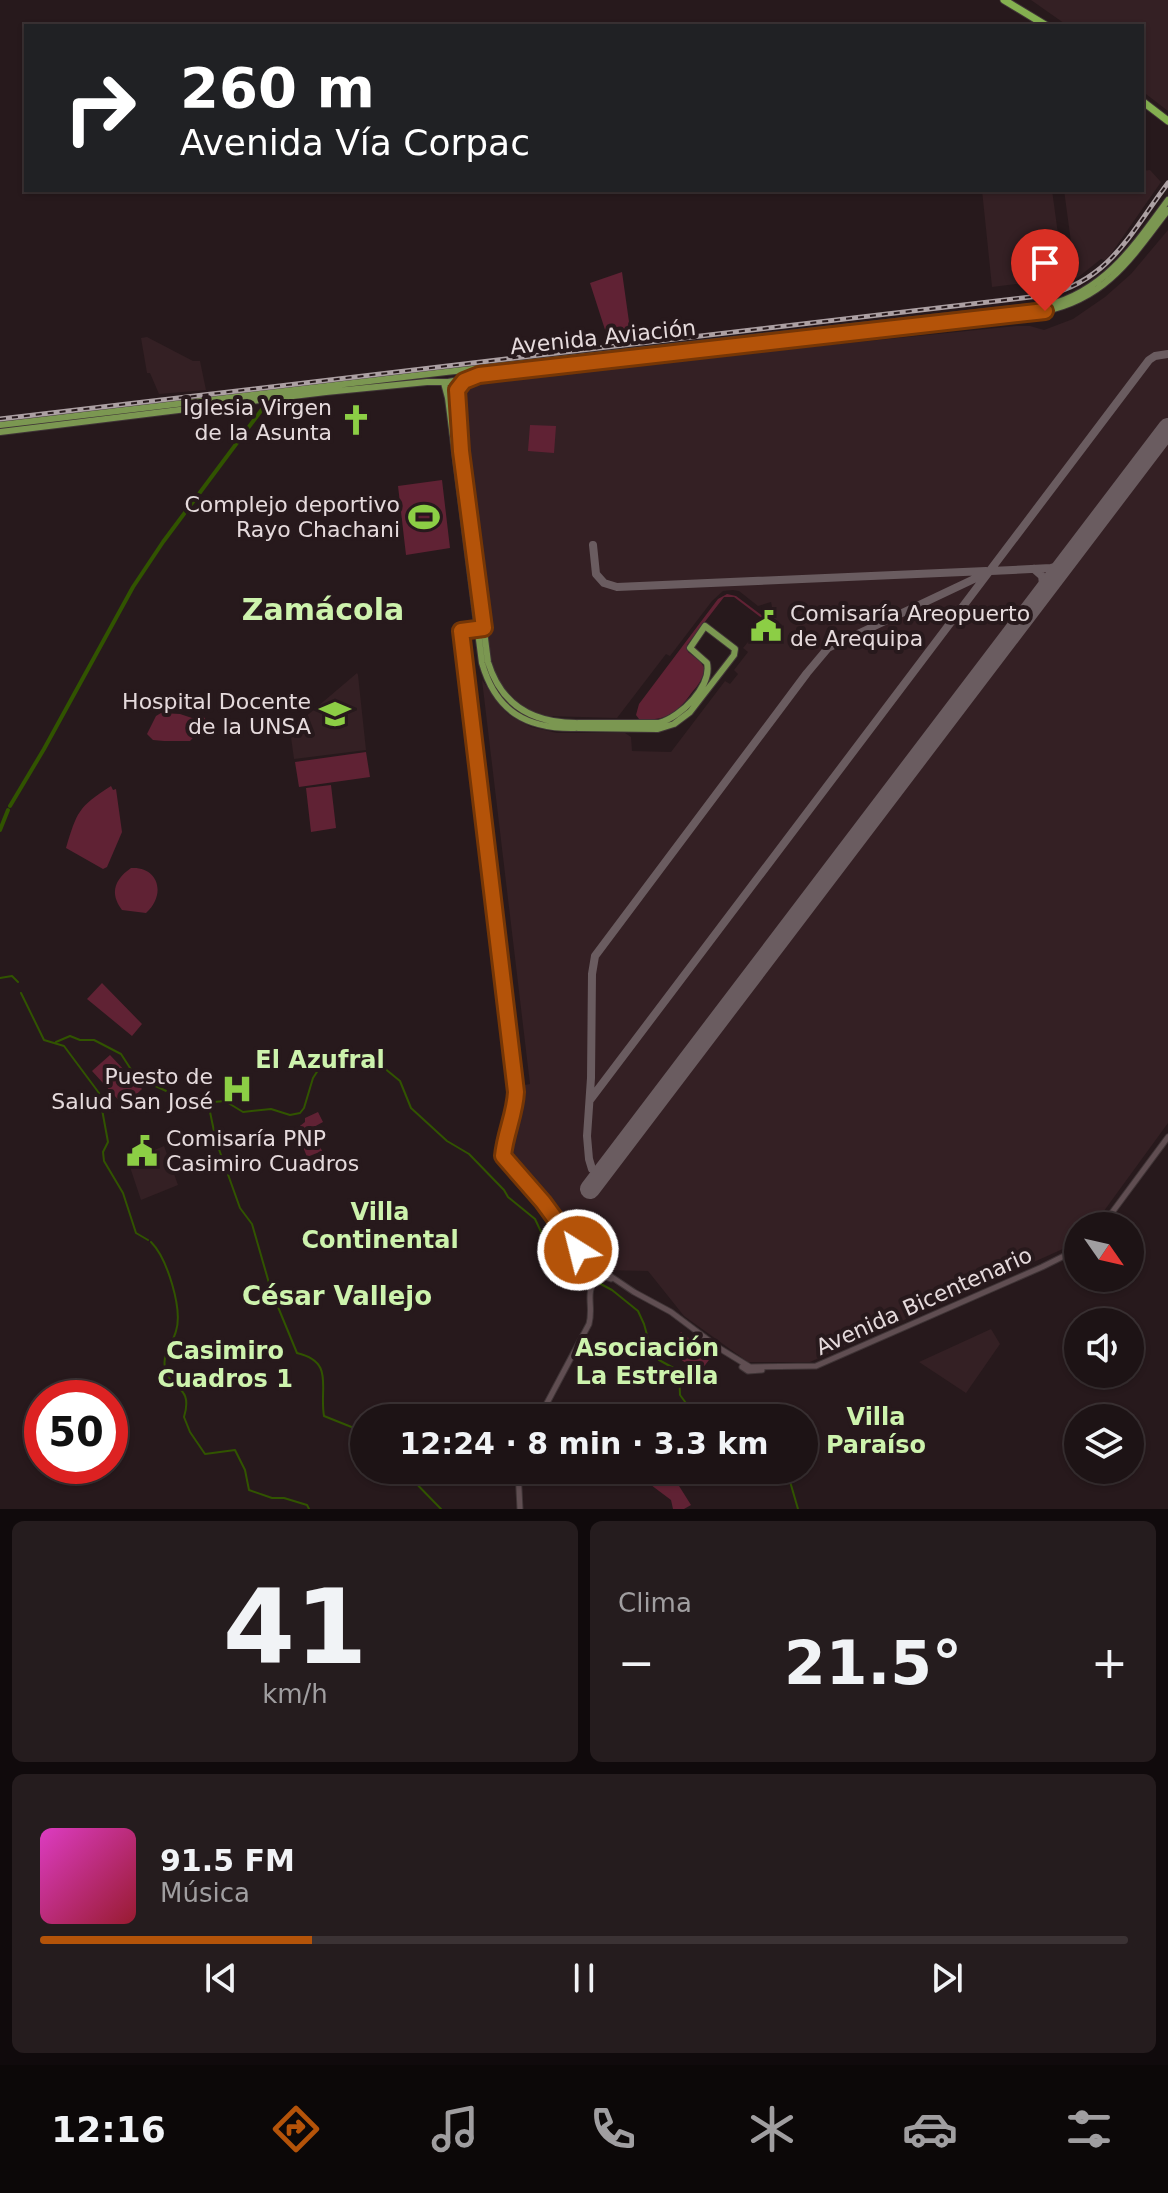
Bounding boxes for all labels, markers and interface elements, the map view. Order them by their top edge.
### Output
text: 260 m [180,55,375,120]
icon: right [48,56,152,160]
text: Avenida Vía Corpac [180,122,530,163]
pin [1011,229,1079,311]
icon: arrive [1023,241,1067,285]
street label: Avenida Aviación [509,315,697,359]
place label: Iglesia Virgen de la Asunta [183,395,332,445]
church icon: Iglesia Virgen de la Asunta [339,403,373,437]
place label: Complejo deportivo Rayo Chachani [184,492,400,542]
sports icon: Complejo deportivo Rayo Chachani [407,500,441,534]
district label: Zamácola [242,592,404,627]
place label: Comisaría Areopuerto de Arequipa [790,601,1030,651]
public building icon: Comisaría Areopuerto de Arequipa [749,609,783,643]
place label: Hospital Docente de la UNSA [122,689,311,739]
school or university icon: Hospital Docente de la UNSA [318,697,352,731]
district label: El Azufral [255,1046,385,1074]
place label: Puesto de Salud San José [51,1064,213,1114]
hospital icon: Puesto de Salud San José [220,1072,254,1106]
place label: Comisaría PNP Casimiro Cuadros [166,1126,359,1176]
public building icon: Comisaría PNP Casimiro Cuadros [125,1134,159,1168]
district label: Villa Continental [301,1198,459,1254]
position arrow [536,1208,620,1292]
north arrow [1064,1212,1144,1292]
map controls [1064,1212,1144,1484]
street label: Avenida Bicentenario [812,1242,1036,1360]
district label: César Vallejo [242,1281,432,1311]
button: sound [1064,1308,1144,1388]
district label: Asociación La Estrella [575,1334,719,1390]
district label: Casimiro Cuadros 1 [157,1337,293,1393]
speed limit sign: 50 [24,1380,128,1484]
district label: Villa Paraíso [826,1403,926,1459]
button: layers [1064,1404,1144,1484]
text: 12:24 · 8 min · 3.3 km [399,1426,769,1461]
text: 41 [223,1566,367,1688]
text: Clima [618,1588,692,1618]
text: 21.5° [784,1628,962,1698]
text: − [618,1637,655,1688]
text: + [1091,1637,1128,1688]
text: km/h [262,1679,328,1709]
text: 91.5 FM [160,1843,295,1878]
text: Música [160,1878,250,1908]
icon: previous [199,1956,243,2000]
icon: pause [562,1956,606,2000]
icon: next [925,1956,969,2000]
icon: directions [268,2101,324,2157]
icon: music [427,2101,483,2157]
icon: phone [585,2101,641,2157]
icon: climate [744,2101,800,2157]
icon: car [902,2101,958,2157]
icon: filters [1061,2101,1117,2157]
text: 12:16 [51,2109,166,2150]

